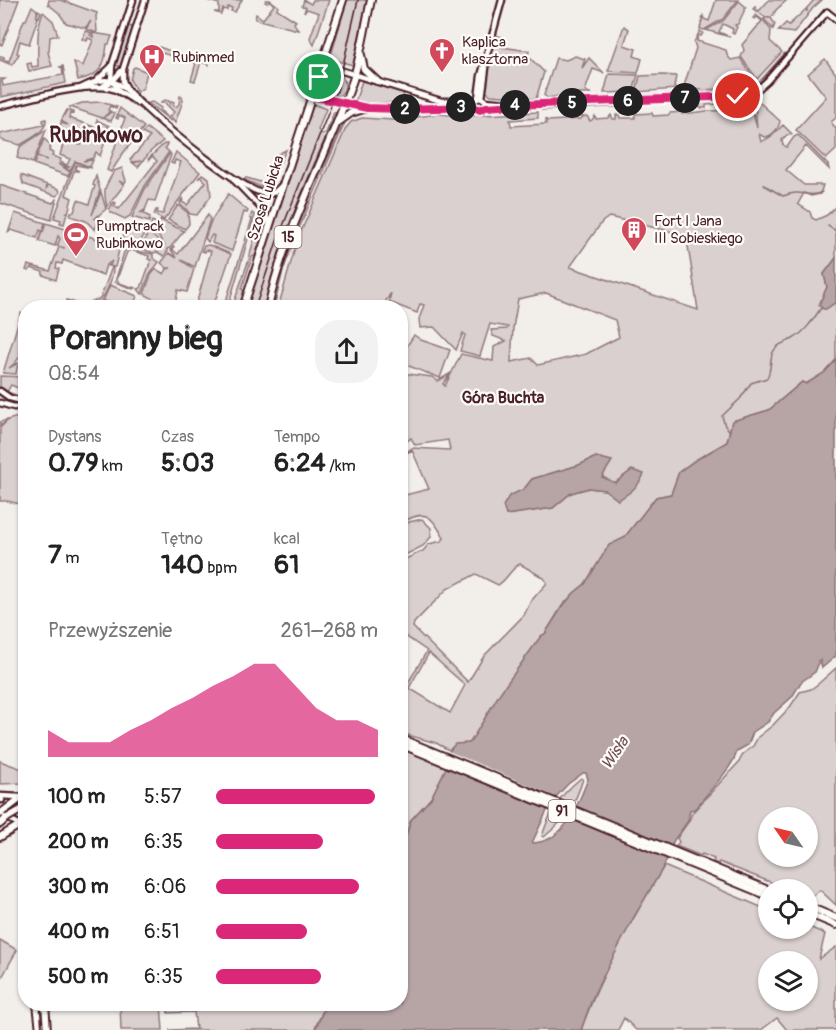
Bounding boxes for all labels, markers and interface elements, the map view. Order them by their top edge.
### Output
place label: Kaplica klasztorna [462,33,528,69]
church icon: Kaplica klasztorna [427,36,457,74]
hospital icon: Rubinmed [137,42,167,80]
place label: Rubinmed [172,48,235,67]
pin [293,51,344,102]
icon: arrive [302,60,335,93]
pin [712,70,763,121]
icon: check [721,79,754,112]
pin: 7 [670,83,700,113]
pin: 6 [613,86,643,116]
pin: 5 [557,88,587,118]
text: 7 [681,88,689,108]
pin: 4 [500,90,530,120]
text: 6 [623,91,633,111]
pin: 3 [446,92,476,122]
text: 5 [568,93,576,113]
pin: 2 [390,94,420,124]
text: 4 [510,95,520,115]
text: 3 [457,97,465,117]
text: 2 [401,99,409,119]
district label: Rubinkowo [49,122,144,149]
street label: Szosa Lubicka [243,153,289,243]
place label: Fort I Jana III Sobieskiego [654,212,743,248]
building icon: Fort I Jana III Sobieskiego [619,215,649,253]
place label: Pumptrack Rubinkowo [96,217,165,253]
sports icon: Pumptrack Rubinkowo [61,220,91,258]
road number: 15 [274,226,302,248]
text: Poranny bieg [48,318,223,359]
button: share [315,320,378,383]
text: 08:54 [48,361,100,386]
district label: Góra Buchta [462,388,545,408]
text: Dystans [48,427,101,447]
text: Czas [161,427,194,447]
text: Tempo [274,427,320,447]
text: 0.79 [48,447,99,479]
text: 5:03 [161,447,214,479]
text: 6:24 [274,447,326,479]
text: km [99,456,123,476]
text: /km [326,456,356,476]
text: Tętno [161,529,203,549]
text: kcal [274,529,300,549]
text: 7 [48,539,62,571]
text: m [62,548,79,568]
text: 140 [161,549,204,581]
text: 61 [274,549,299,581]
text: bpm [204,558,237,578]
text: Przewyższenie [48,618,172,643]
text: 261–268 m [281,618,378,643]
water label: Wisła [597,732,634,773]
text: 100 m [48,784,105,809]
text: 5:57 [144,784,182,809]
road number: 91 [548,800,576,822]
north arrow [758,807,818,867]
map controls [758,807,818,1011]
text: 200 m [48,829,109,854]
text: 6:35 [144,829,183,854]
text: 300 m [48,874,109,899]
text: 6:06 [144,874,186,899]
button: locate [758,879,818,939]
text: 400 m [48,919,109,944]
text: 6:51 [144,919,180,944]
button: layers [758,951,818,1011]
text: 500 m [48,964,108,989]
text: 6:35 [144,964,183,989]

